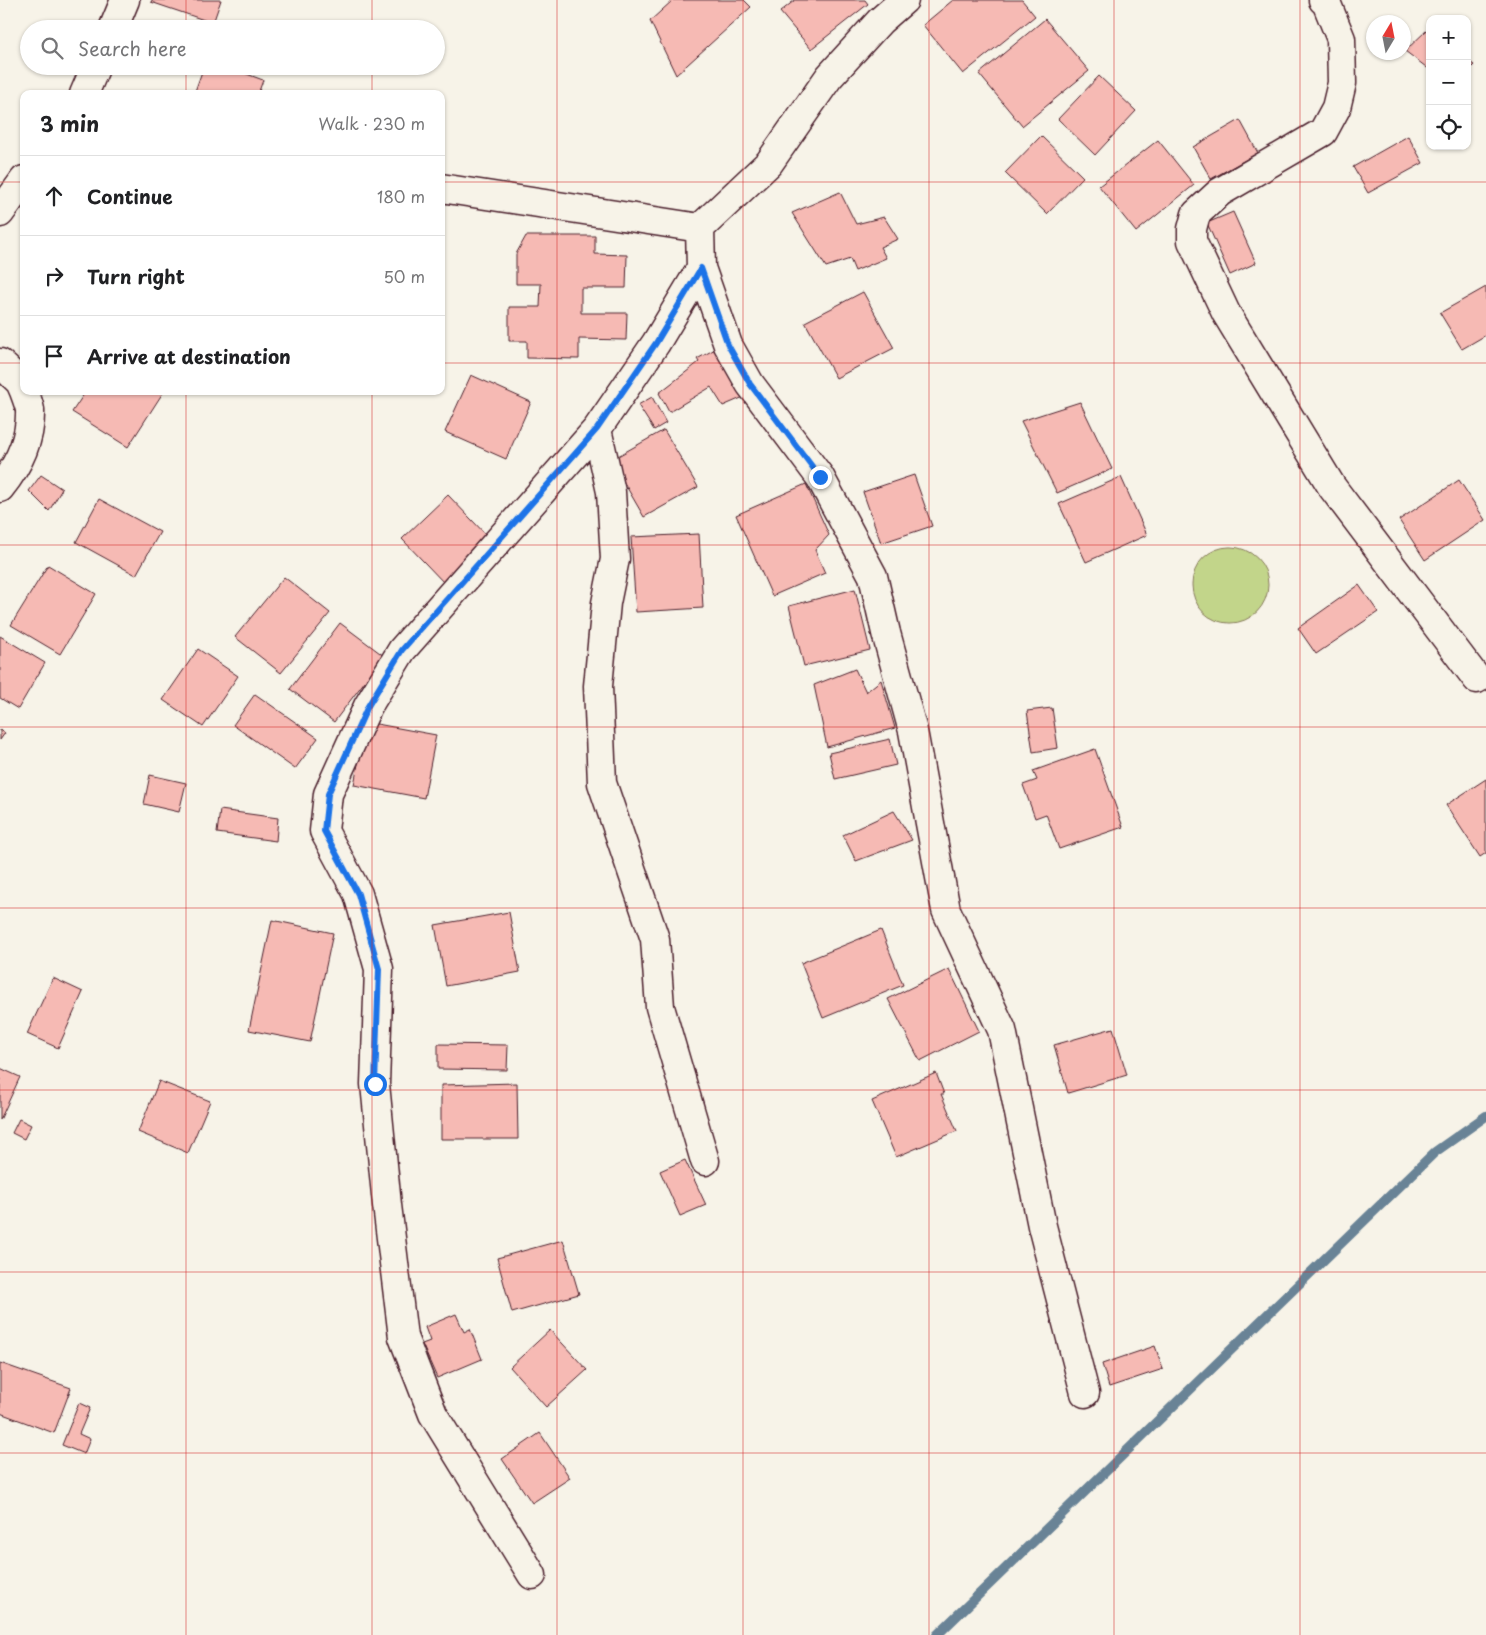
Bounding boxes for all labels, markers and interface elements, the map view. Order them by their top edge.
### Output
north arrow [1366,15,1411,60]
map controls [1426,15,1471,150]
button: + [1426,15,1471,60]
search box [20,20,445,75]
icon: search [38,34,66,62]
text: Search here [78,34,187,62]
button: − [1426,60,1471,105]
button: locate [1426,105,1471,150]
text: 3 min [40,107,99,139]
text: Walk · 230 m [318,111,425,135]
icon: ahead [40,182,68,210]
text: Continue [87,182,173,210]
text: 180 m [377,184,425,208]
icon: right [40,262,68,290]
text: Turn right [87,262,185,290]
text: 50 m [384,264,425,288]
icon: arrive [40,342,68,370]
text: Arrive at destination [87,342,291,370]
route end [809,466,832,489]
route start [364,1073,387,1096]

